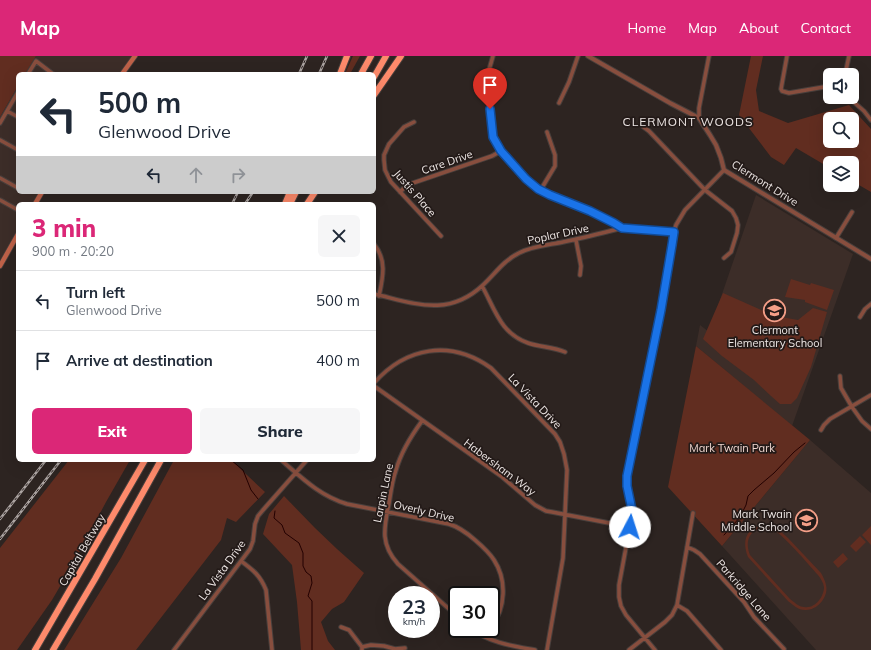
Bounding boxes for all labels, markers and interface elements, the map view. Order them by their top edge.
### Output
text: Map [20,16,60,40]
text: Home [627,19,666,37]
text: Map [688,19,717,37]
text: About [739,19,779,37]
text: Contact [801,19,851,37]
pin [473,68,507,109]
map controls [823,68,859,192]
button: sound [823,68,859,104]
icon: arrive [479,74,501,96]
text: 500 m [98,85,181,120]
icon: left [32,88,84,140]
button: search [823,112,859,148]
district label: CLERMONT WOODS [622,114,754,129]
text: Glenwood Drive [98,120,231,143]
street label: Care Drive [420,147,474,177]
button: layers [823,156,859,192]
street label: Clermont Drive [729,157,801,209]
icon: left [143,164,165,186]
icon: ahead [185,164,207,186]
icon: right [227,164,249,186]
street label: Justis Place [391,167,439,219]
text: 3 min [32,213,96,243]
button: close [318,215,360,257]
street label: Poplar Drive [526,221,590,247]
text: 900 m · 20:20 [32,243,114,259]
text: Turn left [66,283,125,302]
icon: left [32,290,54,312]
text: 500 m [316,291,360,310]
school or university icon: Clermont Elementary School [762,297,788,323]
text: Glenwood Drive [66,302,162,318]
place label: Clermont Elementary School [728,323,822,350]
icon: arrive [32,350,54,372]
text: Arrive at destination [66,351,213,370]
text: 400 m [316,351,360,370]
street label: La Vista Drive [505,371,565,431]
button: Exit [32,408,192,454]
button: Share [200,408,360,454]
street label: Habersham Way [461,435,539,499]
park label: Mark Twain Park [689,441,775,455]
street label: Larpin Lane [370,462,396,524]
street label: Overly Drive [392,497,456,525]
position arrow [609,506,651,548]
place label: Mark Twain Middle School [721,507,792,534]
school or university icon: Mark Twain Middle School [794,507,820,533]
street label: Capital Beltway [56,511,108,589]
street label: La Vista Drive [195,537,249,603]
street label: Parkridge Lane [713,556,775,624]
speed limit sign: 30 [448,586,500,638]
text: 23 [402,594,426,619]
text: km/h [403,615,425,628]

